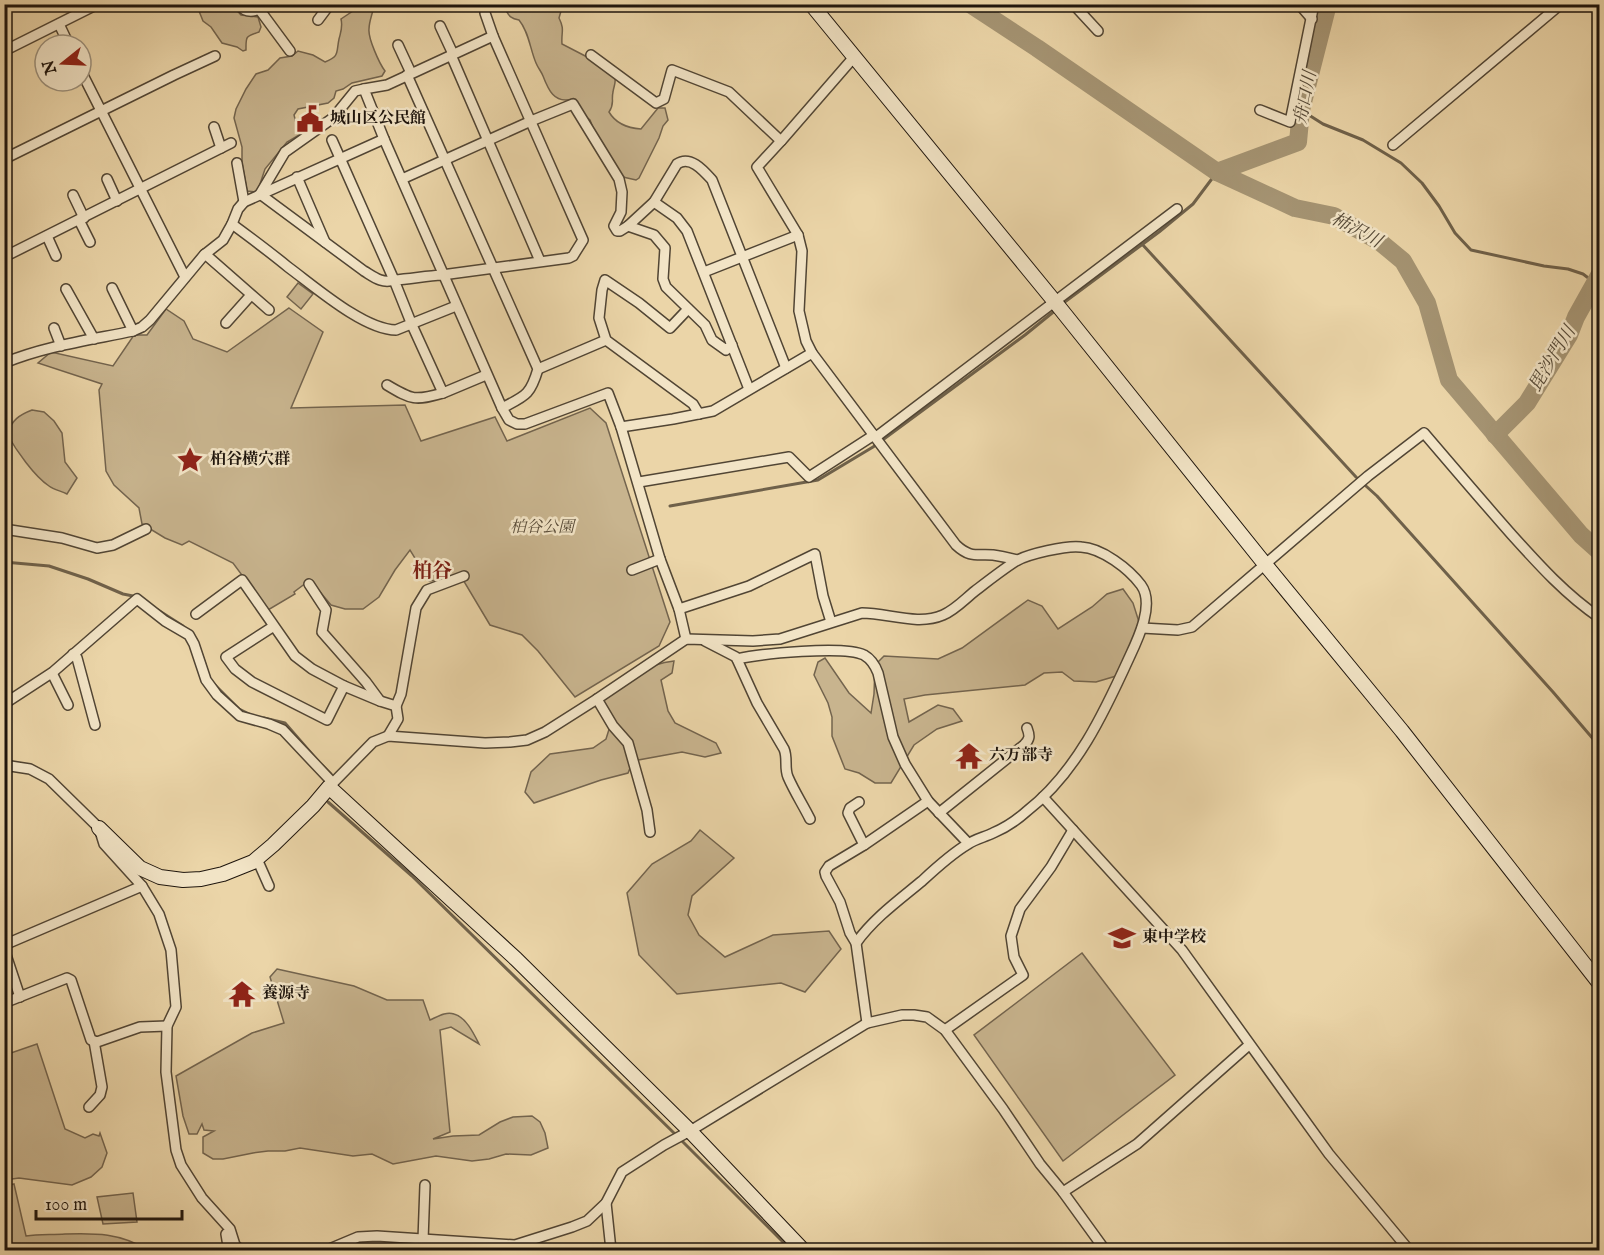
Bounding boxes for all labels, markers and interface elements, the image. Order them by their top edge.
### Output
north arrow [33,33,93,93]
text: N [39,57,63,78]
water label: 舟口川 [1290,67,1323,127]
public building icon: 城山区公民館 [295,104,325,134]
place label: 城山区公民館 [330,109,426,129]
water label: 柿沢川 [1327,208,1387,255]
water label: 毘沙門川 [1525,321,1582,396]
place icon: 柏谷横穴群 [175,445,205,475]
place label: 柏谷横穴群 [210,450,290,470]
park label: 柏谷公園 [510,518,577,538]
district label: 柏谷 [412,559,452,584]
temple icon: 六万部寺 [954,741,984,771]
place label: 六万部寺 [989,746,1053,766]
school or university icon: 東中学校 [1107,923,1137,953]
place label: 東中学校 [1142,928,1207,948]
temple icon: 養源寺 [227,979,257,1009]
place label: 養源寺 [262,984,310,1004]
scale bar [36,1183,182,1221]
text: 100 m [45,1194,87,1217]

